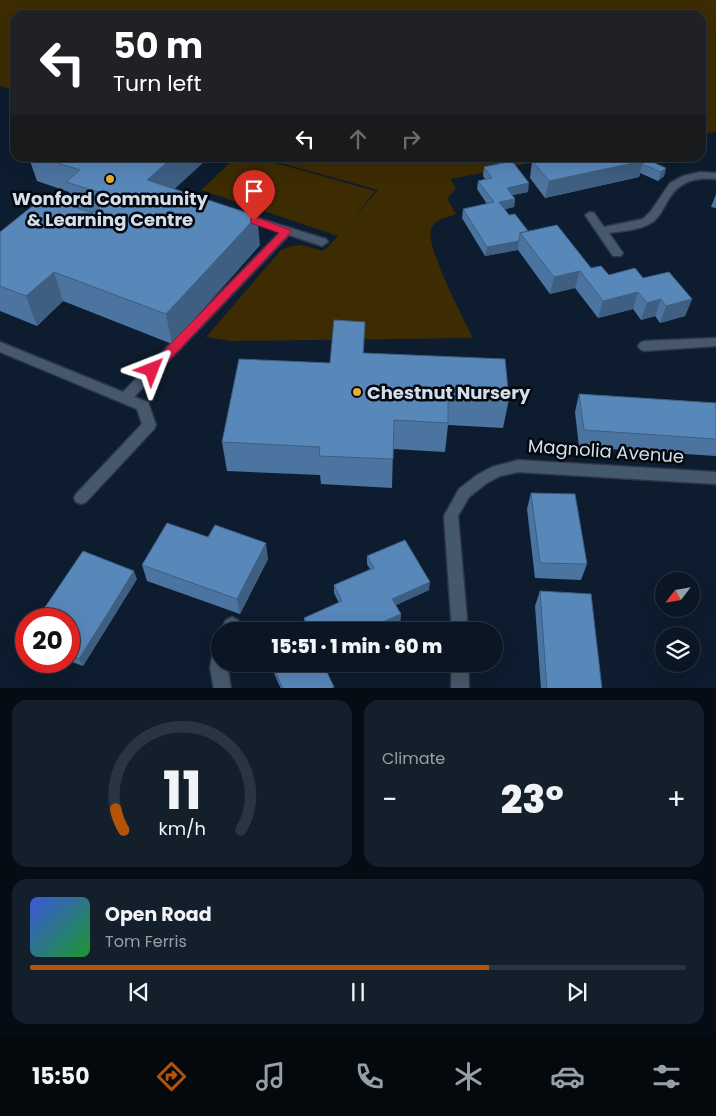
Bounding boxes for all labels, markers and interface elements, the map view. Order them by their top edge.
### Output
text: 50 m [113,21,203,70]
icon: left [30,30,95,95]
text: Turn left [113,68,201,99]
icon: left [291,125,319,153]
icon: ahead [344,125,372,153]
icon: right [397,125,425,153]
pin [233,170,275,221]
marker: Wonford Community & Learning Centre [104,173,116,185]
icon: arrive [240,177,268,205]
place label: Wonford Community & Learning Centre [12,186,209,232]
position arrow [125,343,177,395]
place label: Chestnut Nursery [367,380,531,405]
marker: Chestnut Nursery [351,386,363,398]
street label: Magnolia Avenue [527,433,685,469]
north arrow [655,572,700,618]
map controls [655,572,700,672]
speed limit sign: 20 [15,608,80,673]
button: layers [655,627,700,672]
text: 15:51 · 1 min · 60 m [272,633,442,660]
text: Climate [382,747,445,770]
text: 11 [162,754,202,827]
text: 23° [501,773,564,826]
text: − [382,780,397,819]
text: + [667,780,686,819]
text: km/h [158,816,206,841]
text: Open Road [105,901,212,928]
text: Tom Ferris [105,930,187,953]
icon: previous [125,978,153,1006]
icon: pause [344,978,372,1006]
icon: next [563,978,591,1006]
icon: directions [154,1059,189,1094]
icon: music [253,1059,288,1094]
icon: phone [352,1059,387,1094]
icon: climate [451,1059,486,1094]
icon: car [550,1059,585,1094]
icon: filters [649,1059,684,1094]
text: 15:50 [32,1061,90,1092]

